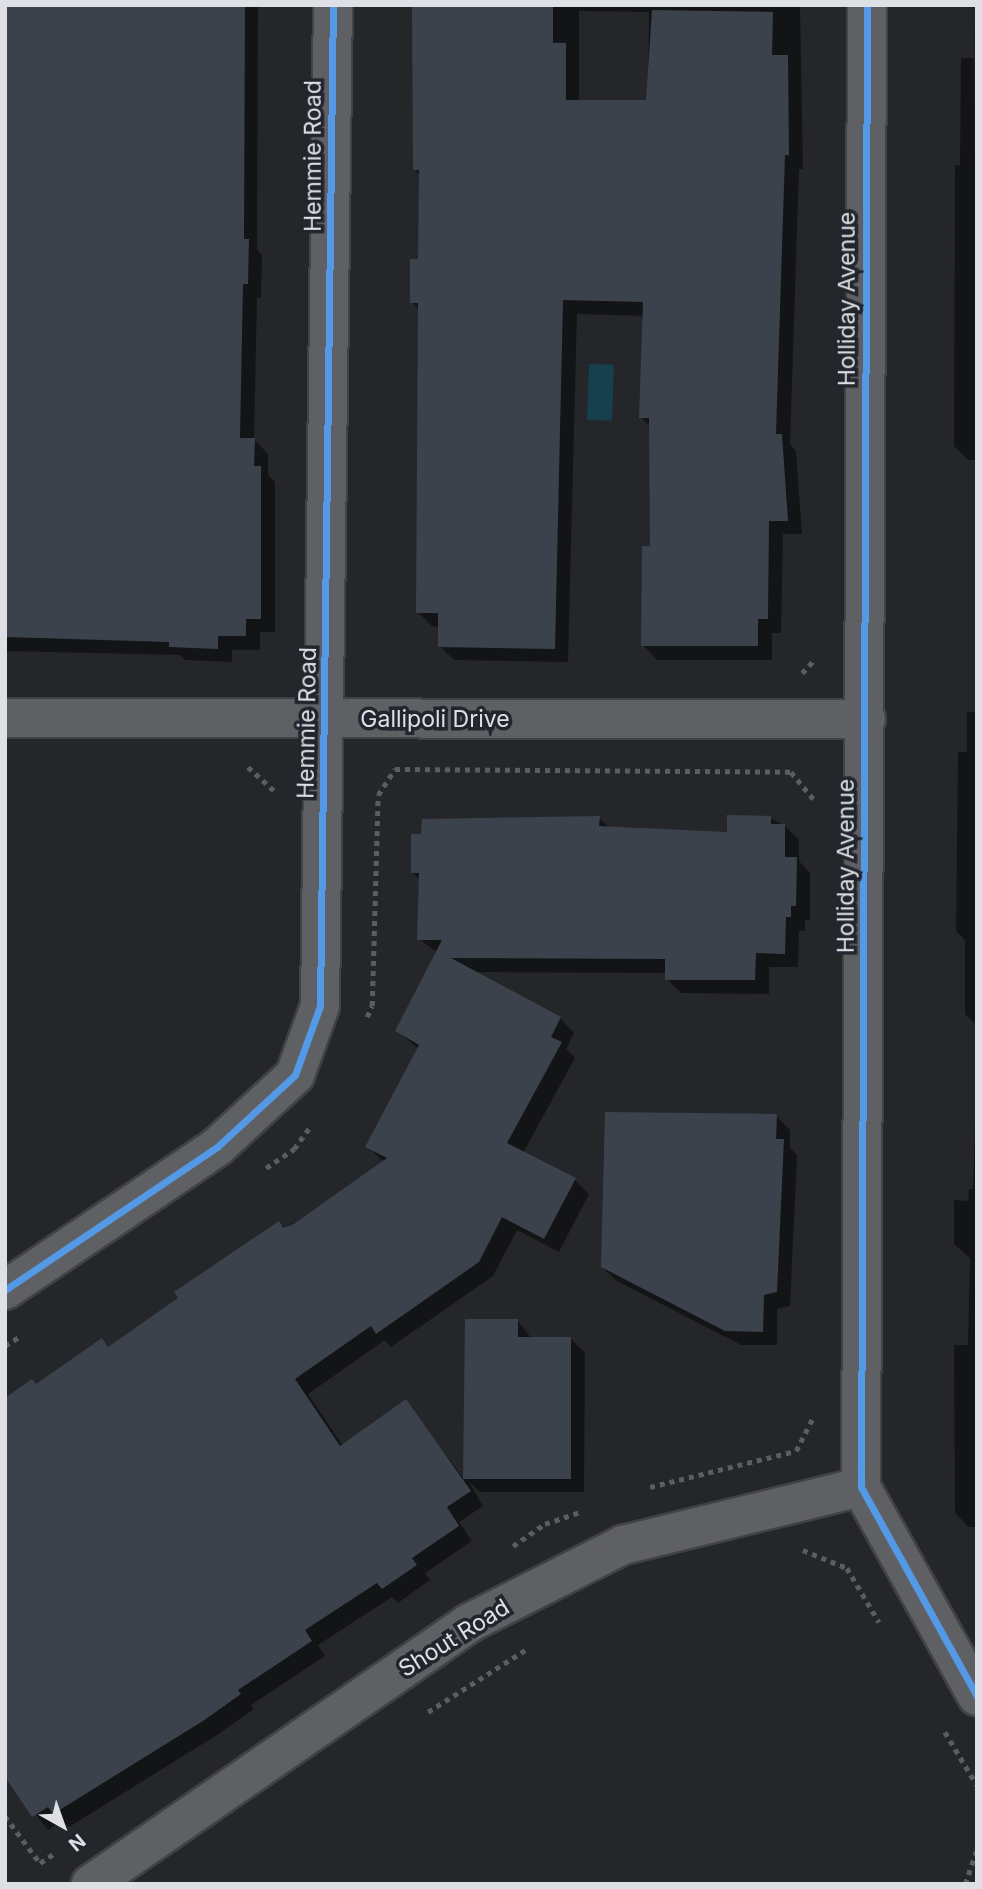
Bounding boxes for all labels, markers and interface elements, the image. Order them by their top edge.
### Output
street label: Hemmie Road [299,80,327,232]
street label: Holliday Avenue [833,212,861,386]
street label: Hemmie Road [292,647,322,799]
street label: Gallipoli Drive [360,705,510,733]
street label: Holliday Avenue [832,779,860,953]
street label: Shout Road [394,1593,514,1683]
north arrow [28,1791,98,1861]
text: N [64,1829,90,1856]

